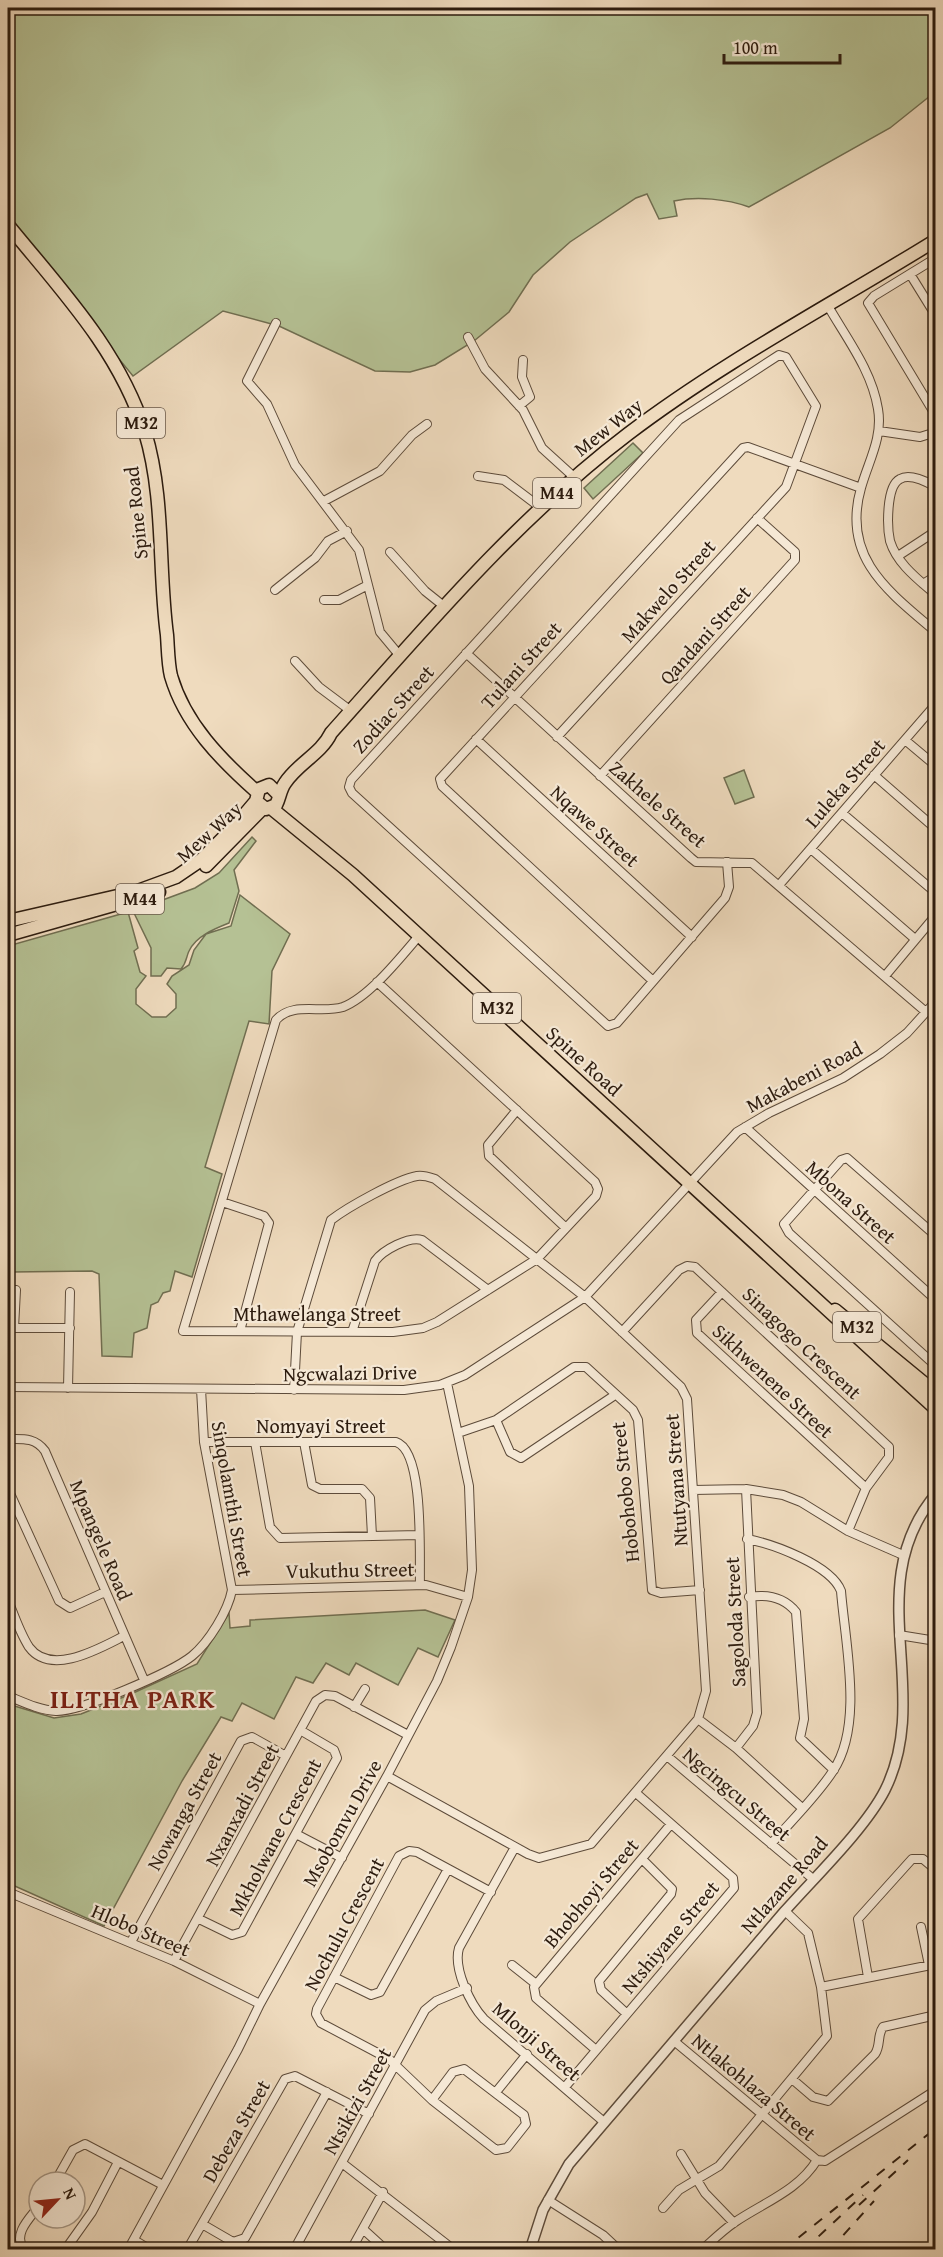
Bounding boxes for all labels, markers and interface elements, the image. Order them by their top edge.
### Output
scale bar [724,27,840,65]
text: 100 m [733,34,778,61]
street label: Mew Way [567,391,648,463]
road number: M32 [117,408,165,438]
street label: Spine Road [116,465,155,561]
road number: M44 [533,478,581,508]
street label: Makwelo Street [613,533,722,649]
street label: Qandani Street [652,579,757,691]
street label: Tulani Street [473,614,568,715]
street label: Zodiac Street [345,658,440,759]
street label: Luleka Street [798,732,892,834]
street label: Zakhele Street [603,753,713,854]
street label: Nqawe Street [544,778,646,874]
street label: Mew Way [169,794,248,869]
road number: M44 [116,884,164,914]
road number: M32 [473,993,521,1023]
street label: Spine Road [540,1019,629,1103]
street label: Makabeni Road [740,1033,867,1119]
street label: Mbona Street [800,1153,903,1250]
street label: Sinagogo Crescent [736,1280,868,1406]
street label: Mthawelanga Street [233,1299,401,1328]
road number: M32 [833,1312,881,1342]
street label: Sikhwenene Street [706,1317,840,1444]
street label: Ngcwalazi Drive [283,1357,417,1388]
street label: Nomyayi Street [256,1411,386,1440]
street label: Ntutyana Street [656,1413,695,1547]
street label: Sinqolamthi Street [205,1419,260,1579]
street label: Hobohobo Street [603,1420,646,1564]
street label: Mpangele Road [63,1475,140,1605]
street label: Vukuthu Street [285,1554,415,1585]
street label: Sagoloda Street [717,1556,752,1688]
district label: ILITHA PARK [50,1679,216,1718]
street label: Nxanxadi Street [197,1738,286,1871]
street label: Ngcingcu Street [677,1740,798,1848]
street label: Nowanga Street [139,1746,228,1875]
street label: Mkholwane Crescent [221,1753,328,1921]
street label: Msobomvu Drive [295,1754,389,1892]
street label: Ntlazane Road [733,1830,834,1940]
street label: Bhobhoyi Street [536,1832,645,1954]
street label: Nochulu Crescent [296,1852,391,1996]
street label: Ntshiyane Street [614,1874,726,1999]
street label: Hlobo Street [87,1896,195,1963]
street label: Mlonji Street [487,1994,588,2087]
street label: Ntlakohlaza Street [686,2026,823,2147]
street label: Ntsikizi Street [315,2042,398,2160]
street label: Debeza Street [194,2074,277,2188]
north arrow [27,2170,87,2230]
text: N [57,2183,84,2204]

